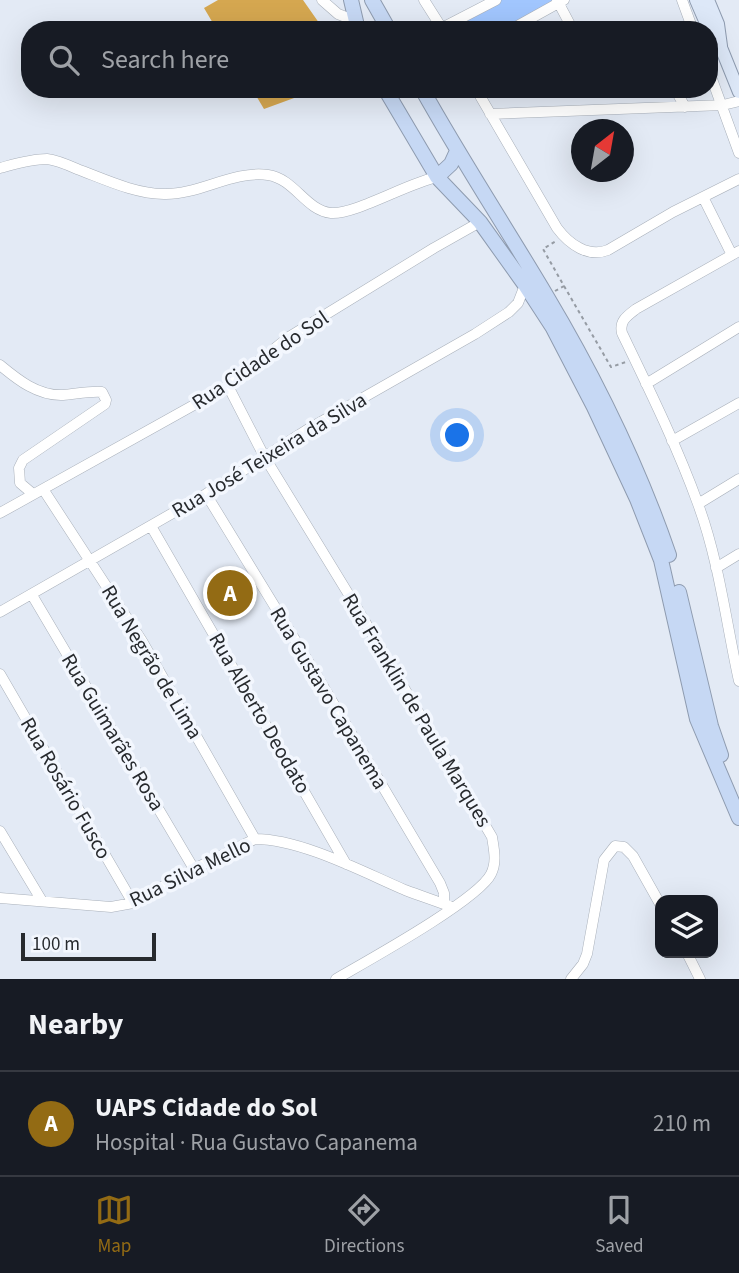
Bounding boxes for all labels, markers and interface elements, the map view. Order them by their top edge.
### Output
search box [21,21,718,98]
icon: search [45,41,83,79]
text: Search here [101,41,229,78]
north arrow [571,119,634,182]
street label: Rua Cidade do Sol [186,303,334,417]
street label: Rua José Teixeira da Silva [166,385,372,525]
your location [440,418,474,452]
pin: A [207,567,253,619]
street label: Rua Negrão de Lima [94,579,210,745]
street label: Rua Franklin de Paula Marques [335,587,499,833]
street label: Rua Gustavo Capanema [263,601,395,795]
street label: Rua Alberto Deodato [202,627,318,799]
street label: Rua Guimarães Rosa [54,648,172,816]
street label: Rua Rosário Fusco [13,711,119,865]
street label: Rua Silva Mello [124,830,256,914]
map controls [655,895,718,958]
button: layers [655,895,718,958]
scale bar [21,930,156,962]
text: 100 m [32,931,80,958]
text: Nearby [28,1003,123,1046]
text: UAPS Cidade do Sol [95,1089,317,1126]
text: A [44,1107,58,1140]
text: 210 m [653,1107,711,1140]
text: Hospital · Rua Gustavo Capanema [95,1126,418,1159]
tab: Map [95,1191,133,1260]
tab: Directions [324,1191,404,1260]
tab: Saved [595,1191,644,1260]

